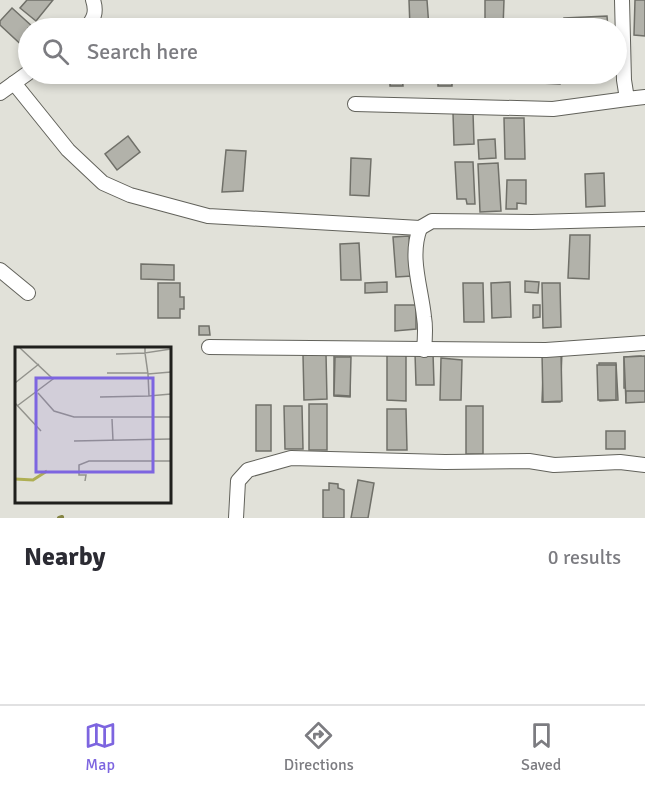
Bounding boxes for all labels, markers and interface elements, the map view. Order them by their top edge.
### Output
search box [18,18,627,84]
icon: search [39,35,72,68]
text: Search here [87,38,198,65]
inset map [15,347,171,503]
text: Nearby [24,541,105,573]
text: 0 results [548,545,621,570]
tab: Map [84,719,117,775]
tab: Directions [284,719,354,775]
tab: Saved [521,719,561,775]

